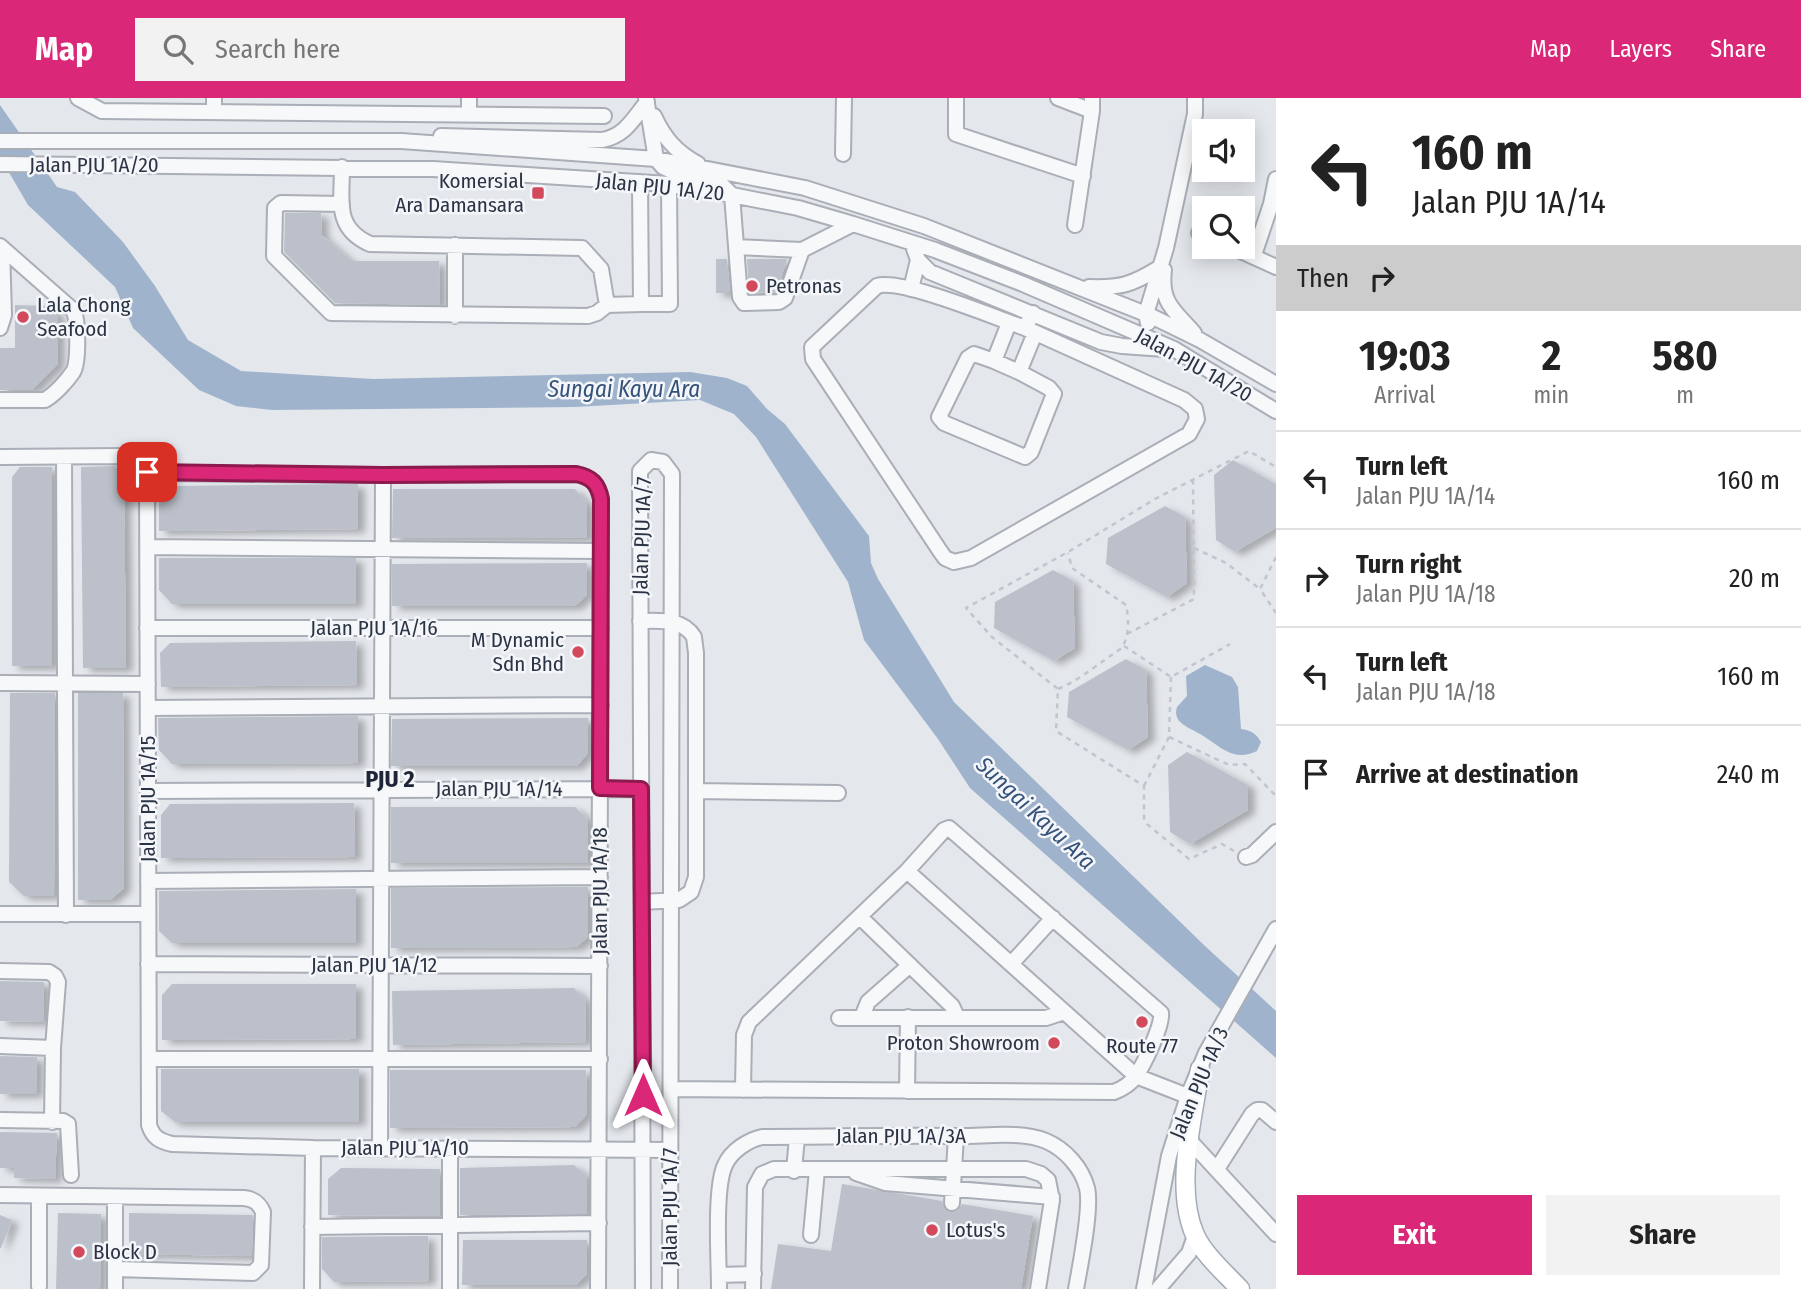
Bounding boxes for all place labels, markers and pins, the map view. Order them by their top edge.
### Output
place label: Komersial Ara Damansara [395,168,524,218]
marker: Komersial Ara Damansara [530,185,546,201]
place label: Petronas [766,273,842,299]
marker: Petronas [744,278,760,294]
place label: Lala Chong Seafood [37,292,131,342]
marker: Lala Chong Seafood [15,309,31,325]
pin [117,442,177,502]
place label: M Dynamic Sdn Bhd [471,627,564,677]
marker: M Dynamic Sdn Bhd [570,644,586,660]
marker: Route 77 [1134,1014,1150,1030]
place label: Proton Showroom [887,1030,1040,1056]
place label: Route 77 [1106,1033,1178,1059]
marker: Proton Showroom [1046,1035,1062,1051]
place label: Lotus's [946,1217,1005,1243]
marker: Lotus's [924,1222,940,1238]
place label: Block D [93,1239,157,1265]
marker: Block D [71,1244,87,1260]

